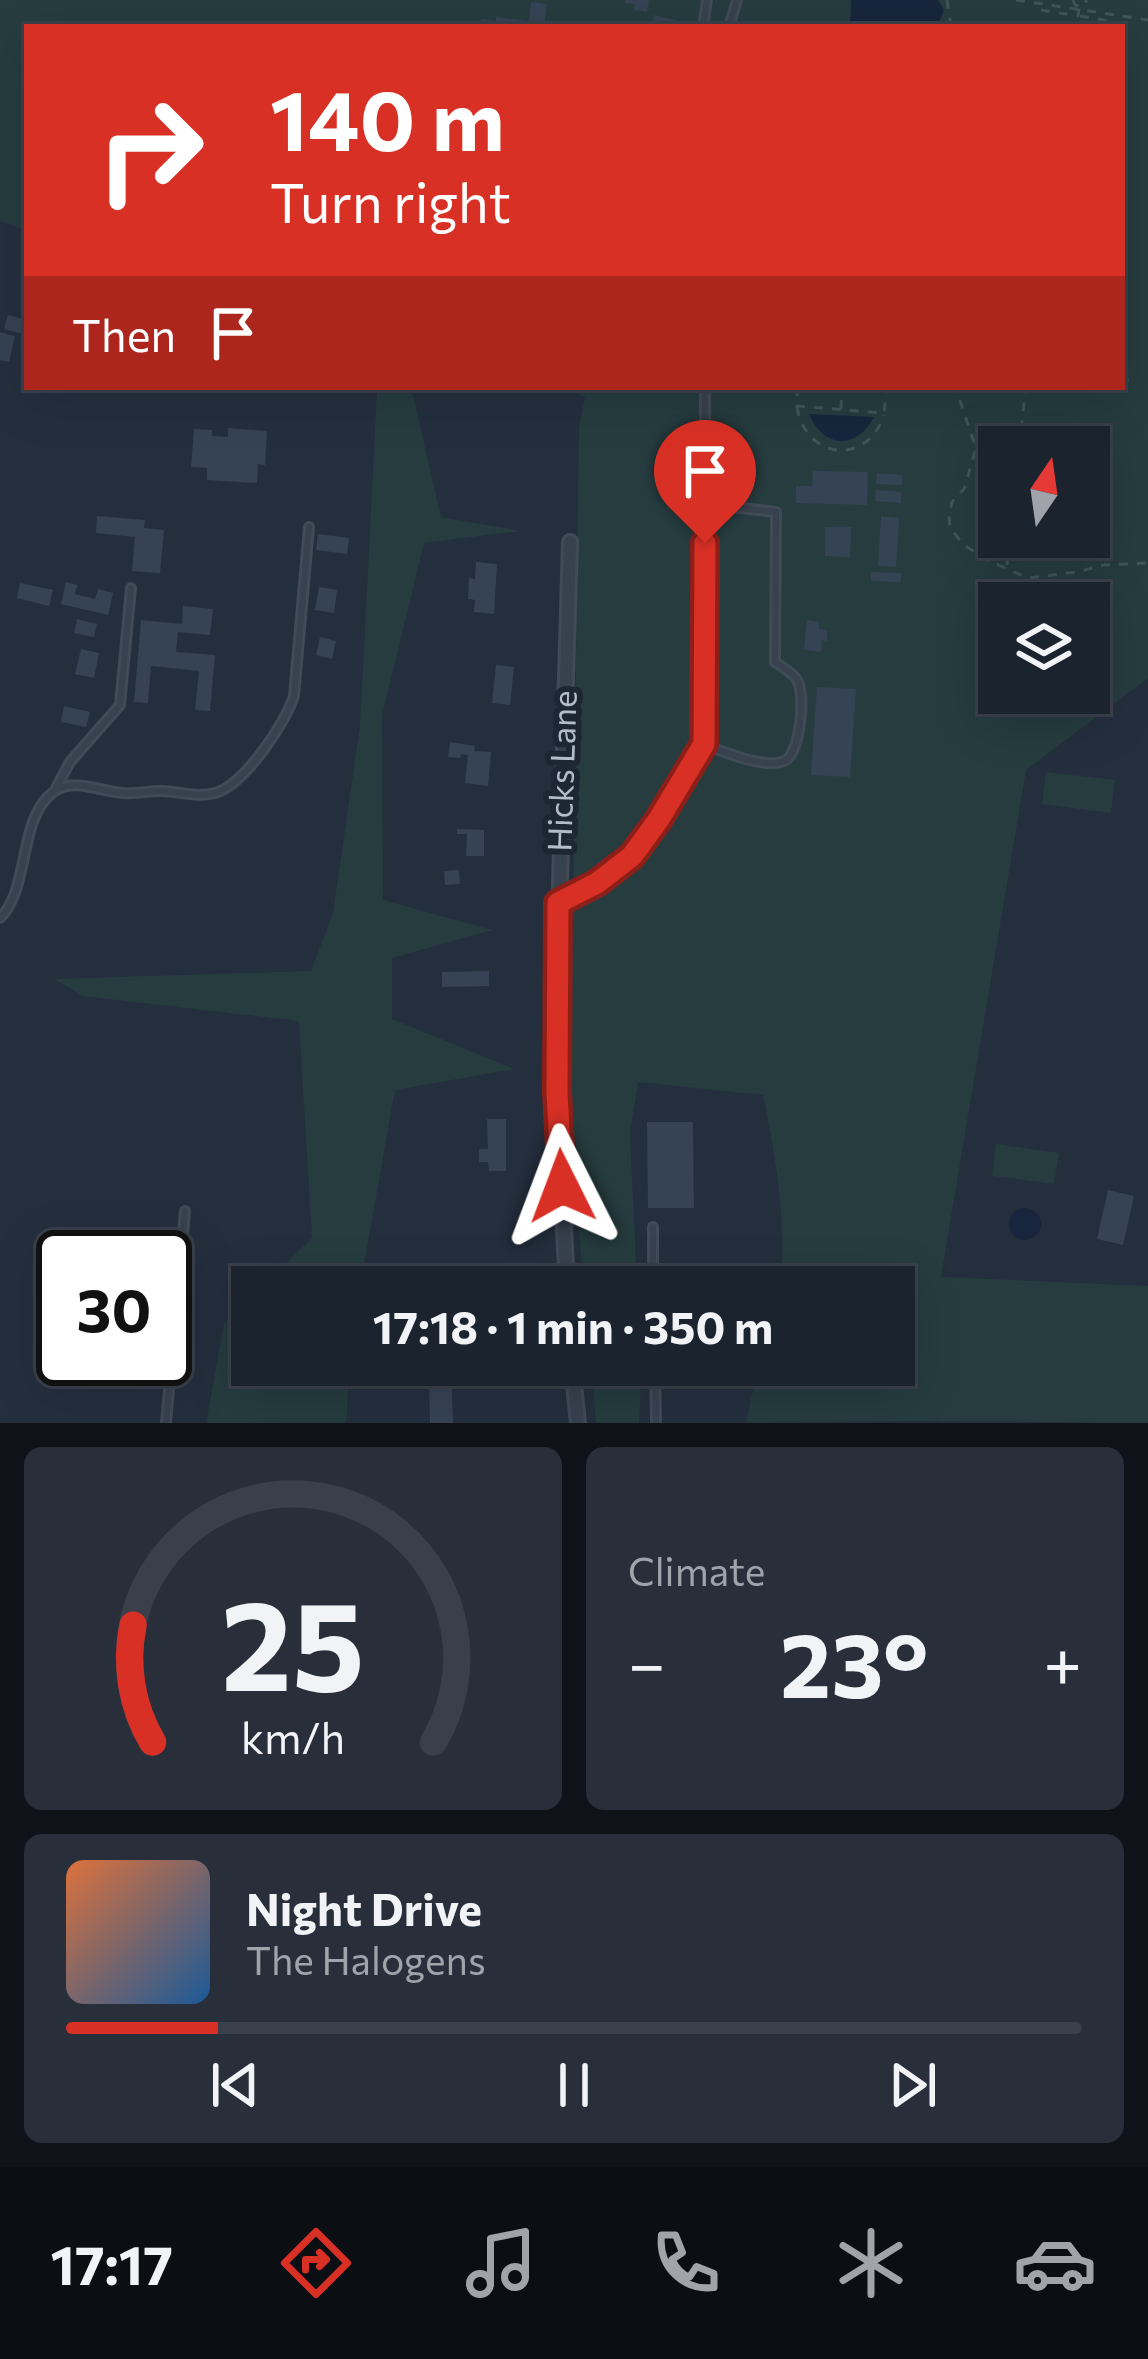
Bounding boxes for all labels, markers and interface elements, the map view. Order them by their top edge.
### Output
text: 140 m [270,66,505,168]
icon: right [72,72,228,228]
text: Turn right [270,168,511,234]
icon: arrive [200,300,266,366]
text: Then [72,306,176,361]
pin [654,420,756,543]
north arrow [978,426,1110,558]
map controls [978,426,1110,714]
icon: arrive [672,438,738,504]
button: layers [978,582,1110,714]
street label: Hicks Lane [537,690,584,852]
position arrow [499,1123,625,1249]
speed limit sign: 30 [36,1230,192,1386]
text: 17:18 · 1 min · 350 m [373,1298,773,1353]
text: Climate [628,1546,765,1594]
text: 25 [221,1564,365,1717]
text: 23° [780,1606,929,1717]
text: − [628,1621,666,1702]
text: + [1043,1621,1082,1702]
text: km/h [241,1709,345,1762]
text: Night Drive [246,1880,482,1935]
text: The Halogens [246,1935,486,1983]
icon: previous [202,2052,268,2118]
icon: pause [541,2052,607,2118]
icon: next [880,2052,946,2118]
icon: directions [274,2221,358,2305]
icon: music [459,2221,543,2305]
icon: phone [644,2221,728,2305]
icon: climate [829,2221,913,2305]
icon: car [1013,2221,1097,2305]
text: 17:17 [50,2230,173,2296]

